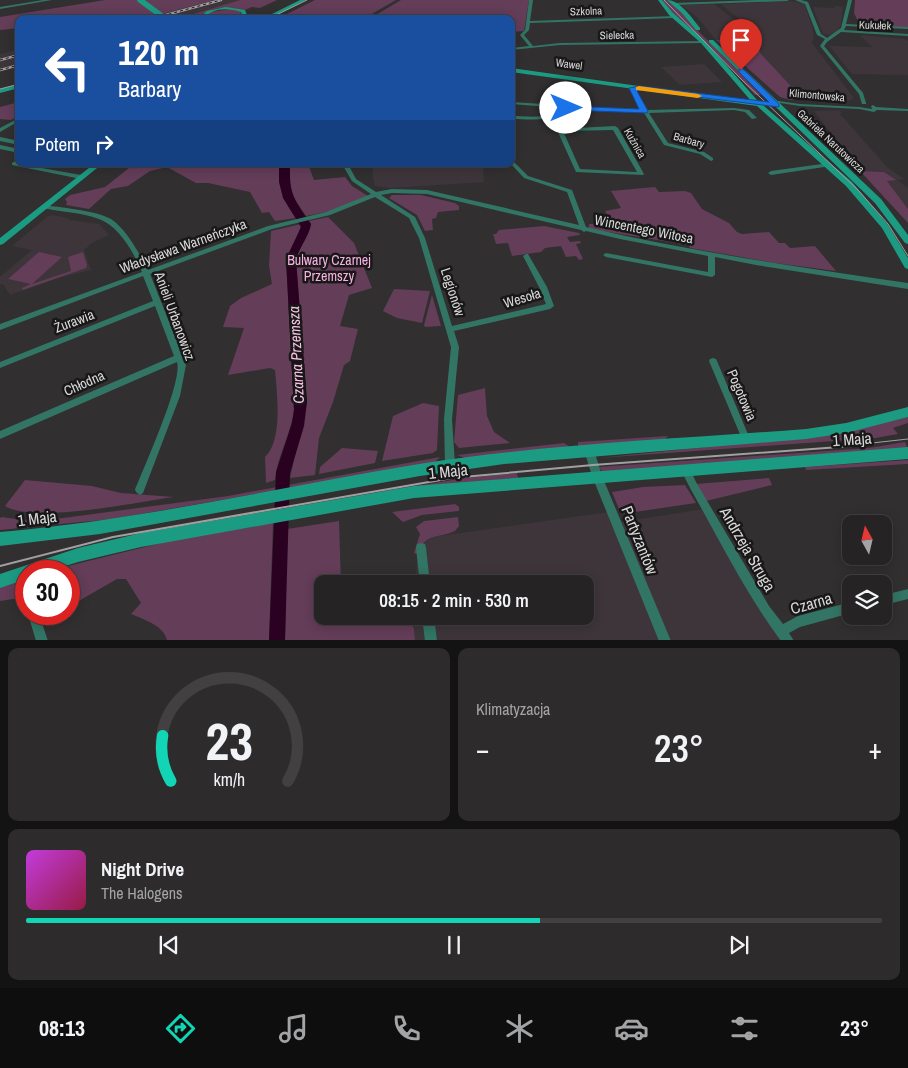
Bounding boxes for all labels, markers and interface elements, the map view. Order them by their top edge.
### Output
street label: Szkolna [570,3,602,19]
street label: Kukułek [859,17,892,33]
pin [720,19,762,70]
icon: arrive [727,26,755,54]
street label: Sielecka [600,28,634,42]
text: 120 m [118,29,199,76]
icon: left [35,35,100,100]
street label: Wawel [555,55,583,73]
text: Barbary [118,74,181,104]
position arrow [539,81,591,133]
street label: Klimontowska [788,86,846,104]
street label: Gabriela Narutowicza [794,106,868,176]
street label: Kuźnica [621,125,649,161]
street label: Barbary [672,129,707,151]
icon: right [90,130,118,158]
text: Potem [35,131,80,157]
street label: Wincentego Witosa [593,211,695,248]
street label: Władysława Warneńczyka [117,214,249,277]
park label: Bulwary Czarnej Przemszy [287,251,371,285]
street label: Legionów [437,266,469,319]
street label: Anieli Urbanowicz [150,268,199,363]
street label: Wesoła [501,284,543,312]
street label: Żurawia [51,305,97,337]
water label: Czarna Przemsza [283,305,309,404]
street label: Chłodna [61,366,108,400]
street label: Pogotowia [723,367,761,424]
street label: 1 Maja [832,427,873,451]
street label: 1 Maja [427,458,469,484]
street label: Partyzantów [616,502,664,578]
street label: Andrzeja Struga [714,502,781,596]
street label: 1 Maja [16,505,59,531]
north arrow [842,515,892,565]
map controls [842,515,892,625]
speed limit sign: 30 [15,560,80,625]
button: layers [842,575,892,625]
street label: Czarna [788,586,835,619]
text: 08:15 · 2 min · 530 m [379,587,529,613]
text: Klimatyzacja [476,698,550,720]
text: 23 [205,706,253,776]
text: 23° [654,723,704,774]
text: − [476,730,489,768]
text: + [869,730,882,768]
text: km/h [213,768,245,792]
text: Night Drive [101,856,184,882]
text: The Halogens [101,882,183,904]
icon: previous [155,931,183,959]
icon: pause [440,931,468,959]
icon: next [725,931,753,959]
icon: directions [163,1011,198,1046]
icon: music [276,1011,311,1046]
icon: phone [389,1011,424,1046]
icon: climate [502,1011,537,1046]
icon: car [614,1011,649,1046]
icon: filters [727,1011,762,1046]
text: 08:13 [39,1013,85,1043]
text: 23° [840,1013,869,1043]

